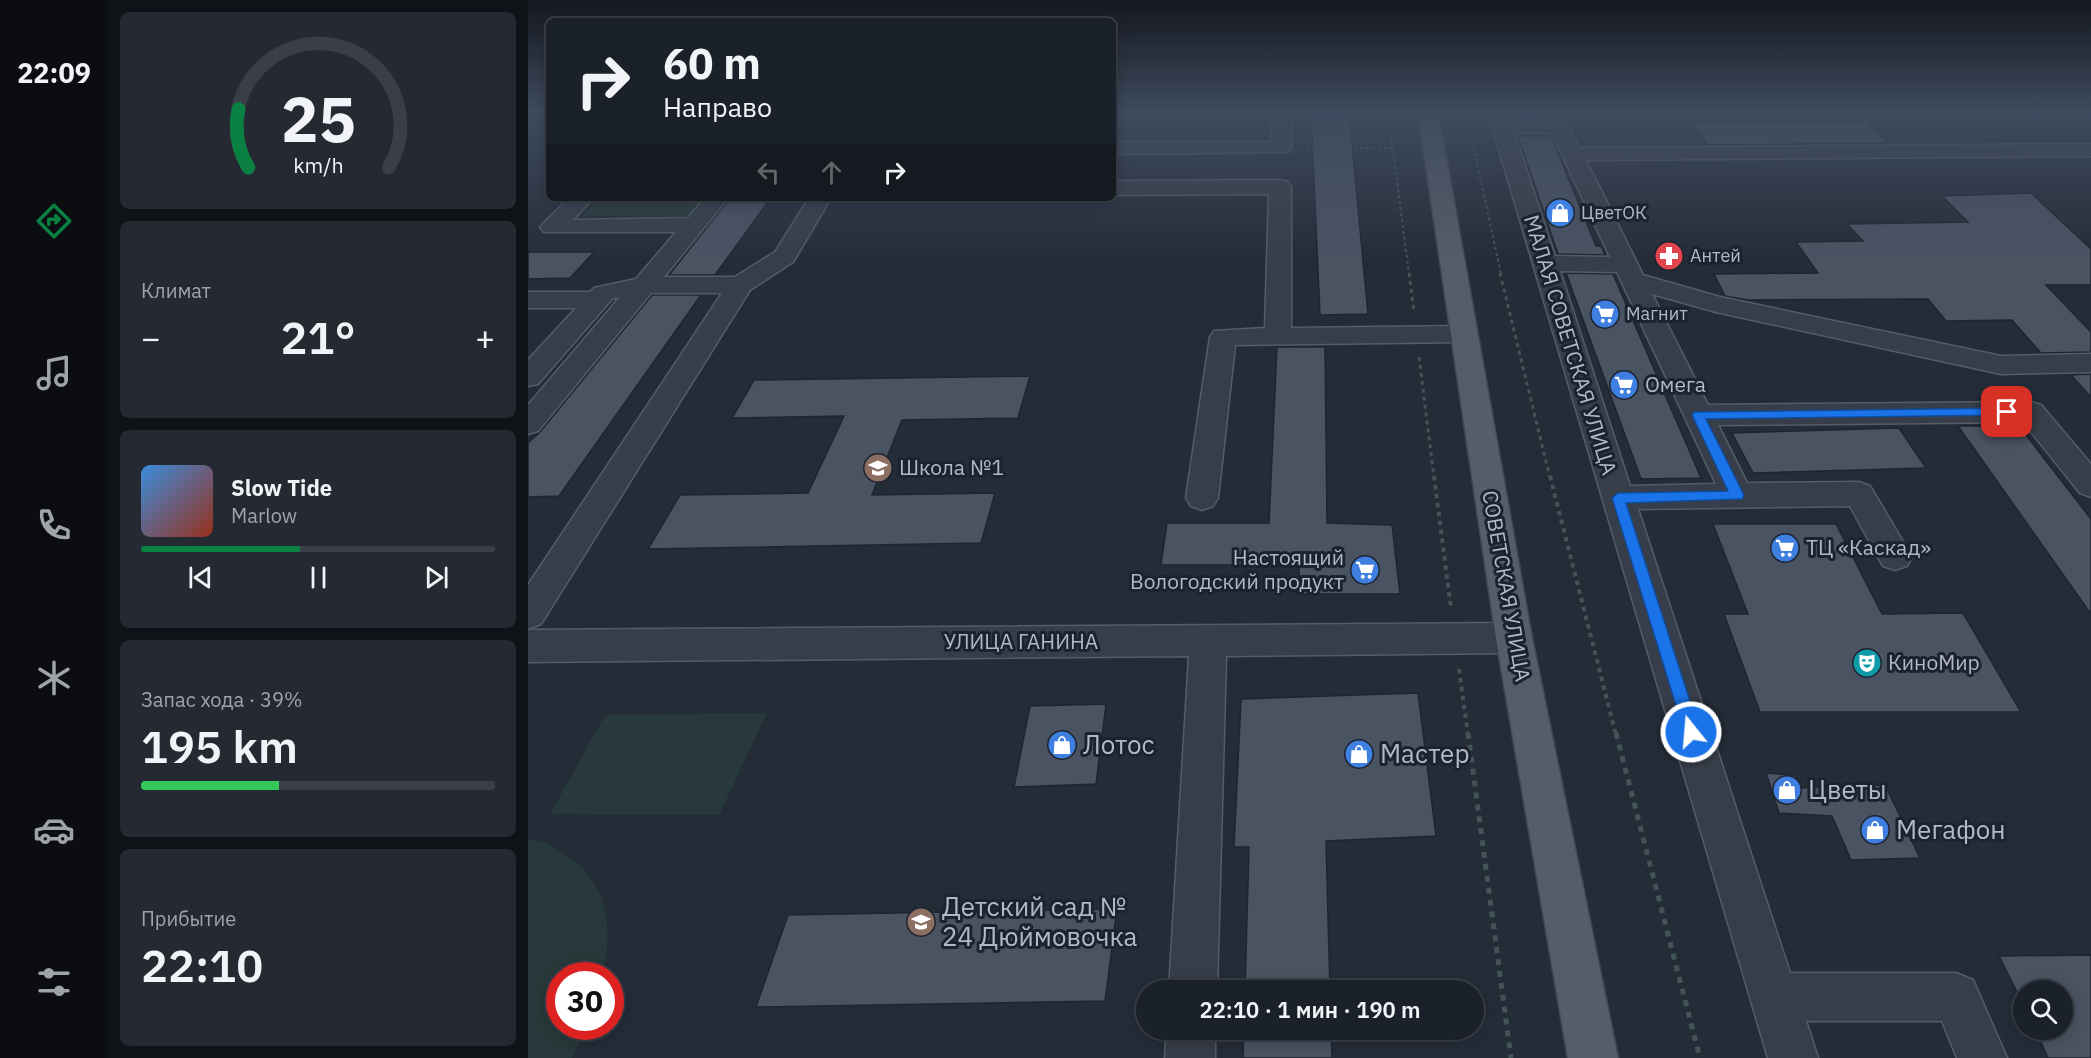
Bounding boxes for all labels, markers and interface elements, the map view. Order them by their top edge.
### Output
text: 60 m [663,36,761,91]
icon: right [564,42,642,120]
text: 22:09 [17,55,91,90]
text: 25 [281,78,355,159]
text: Направо [663,89,772,124]
text: km/h [293,151,343,179]
icon: left [752,156,785,189]
icon: ahead [815,156,848,189]
icon: right [878,156,911,189]
shop icon: ЦветОК [1544,197,1576,229]
icon: directions [33,200,75,242]
place label: ЦветОК [1581,201,1647,224]
street label: МАЛАЯ СОВЕТСКАЯ УЛИЦА [1518,211,1624,478]
pharmacy icon: Антей [1653,240,1685,272]
place label: Антей [1690,244,1741,267]
text: Климат [141,277,211,304]
supermarket icon: Магнит [1589,298,1621,330]
place label: Магнит [1626,302,1688,325]
text: 21° [280,308,356,366]
text: − [141,316,161,359]
text: + [475,316,495,359]
icon: music [33,352,75,394]
supermarket icon: Омега [1608,369,1640,401]
place label: Омега [1645,370,1706,398]
pin [1981,386,2032,437]
icon: arrive [1990,395,2023,428]
school or university icon: Школа №1 [862,452,894,484]
place label: Школа №1 [899,453,1004,481]
text: Slow Tide [231,473,332,502]
street label: СОВЕТСКАЯ УЛИЦА [1476,488,1538,684]
text: Marlow [231,502,297,529]
icon: phone [33,504,75,546]
supermarket icon: ТЦ «Каскад» [1769,532,1801,564]
place label: ТЦ «Каскад» [1806,533,1931,561]
place label: Настоящий Вологодский продукт [1130,543,1344,595]
supermarket icon: Настоящий Вологодский продукт [1349,554,1381,586]
icon: previous [184,561,217,594]
icon: pause [302,561,335,594]
icon: next [420,561,453,594]
street label: УЛИЦА ГАНИНА [944,627,1098,655]
theatre icon: КиноМир [1851,647,1883,679]
place label: КиноМир [1888,648,1980,676]
icon: climate [33,657,75,699]
text: Запас хода · 39% [141,686,303,713]
position arrow [1659,700,1723,764]
text: 195 km [141,717,298,775]
place label: Лотос [1083,727,1155,761]
shop icon: Лотос [1046,729,1078,761]
place label: Мастер [1380,736,1469,770]
shop icon: Мастер [1343,738,1375,770]
place label: Цветы [1808,772,1887,806]
shop icon: Цветы [1771,774,1803,806]
icon: car [33,809,75,851]
place label: Мегафон [1896,812,2006,846]
shop icon: Мегафон [1859,814,1891,846]
place label: Детский сад № 24 Дюймовочка [942,889,1138,953]
text: Прибытие [141,905,236,932]
school or university icon: Детский сад № 24 Дюймовочка [905,906,937,938]
text: 22:10 [141,936,263,994]
icon: filters [33,961,75,1003]
speed limit sign: 30 [546,962,624,1040]
map controls [2013,980,2073,1040]
button: search [2013,980,2073,1040]
text: 22:10 · 1 мин · 190 m [1199,995,1421,1024]

